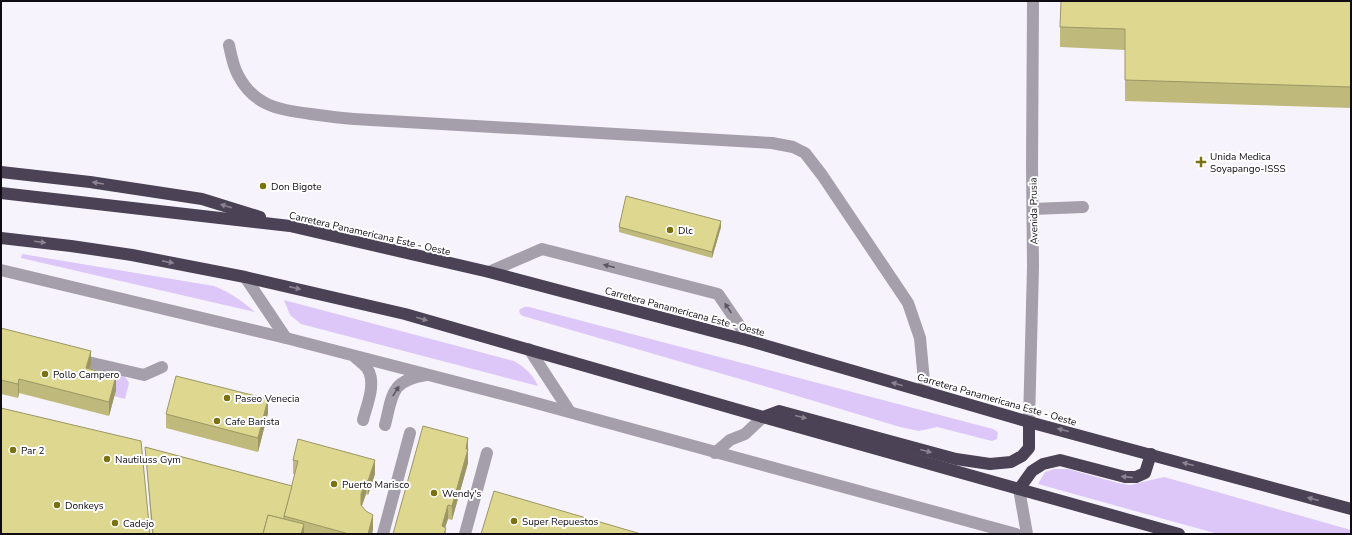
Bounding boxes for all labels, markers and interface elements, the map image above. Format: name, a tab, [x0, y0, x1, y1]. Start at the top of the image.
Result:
place label: Unida Medica Soyapango-ISSS	[1210, 150, 1286, 176]
marker: Unida Medica Soyapango-ISSS	[1195, 156, 1207, 168]
street label: Avenida Prusia	[1026, 177, 1042, 245]
one-way arrow	[92, 180, 104, 186]
place label: Don Bigote	[271, 180, 321, 194]
marker: Don Bigote	[258, 181, 268, 191]
one-way arrow	[220, 203, 232, 209]
street label: Carretera Panamericana Este - Oeste	[288, 209, 452, 259]
place label: Dlc	[678, 224, 693, 238]
marker: Dlc	[665, 225, 675, 235]
one-way arrow	[34, 239, 46, 245]
one-way arrow	[162, 260, 174, 266]
one-way arrow	[603, 263, 615, 269]
street label: Carretera Panamericana Este - Oeste	[603, 284, 766, 340]
one-way arrow	[289, 286, 302, 292]
one-way arrow	[724, 303, 732, 314]
one-way arrow	[416, 316, 428, 322]
place label: Pollo Campero	[53, 368, 120, 382]
marker: Pollo Campero	[40, 369, 50, 379]
street label: Carretera Panamericana Este - Oeste	[915, 370, 1078, 429]
one-way arrow	[891, 381, 903, 387]
one-way arrow	[392, 386, 400, 396]
place label: Paseo Venecia	[235, 392, 300, 406]
marker: Paseo Venecia	[222, 393, 232, 403]
one-way arrow	[794, 414, 807, 420]
place label: Cafe Barista	[225, 415, 279, 429]
marker: Cafe Barista	[212, 416, 222, 426]
one-way arrow	[1056, 427, 1069, 433]
place label: Par 2	[21, 444, 45, 458]
marker: Par 2	[8, 445, 18, 455]
one-way arrow	[920, 448, 932, 454]
place label: Nautiluss Gym	[115, 453, 181, 467]
marker: Nautiluss Gym	[102, 454, 112, 464]
one-way arrow	[1182, 461, 1194, 467]
one-way arrow	[1121, 473, 1133, 480]
place label: Puerto Marisco	[342, 478, 410, 492]
marker: Puerto Marisco	[329, 479, 339, 489]
place label: Wendy's	[442, 487, 482, 501]
marker: Wendy's	[429, 488, 439, 498]
one-way arrow	[1307, 496, 1319, 502]
place label: Donkeys	[65, 499, 104, 513]
marker: Donkeys	[52, 500, 62, 510]
place label: Super Repuestos	[522, 515, 598, 529]
marker: Super Repuestos	[509, 516, 519, 526]
place label: Cadejo	[123, 517, 154, 531]
marker: Cadejo	[110, 518, 120, 528]

